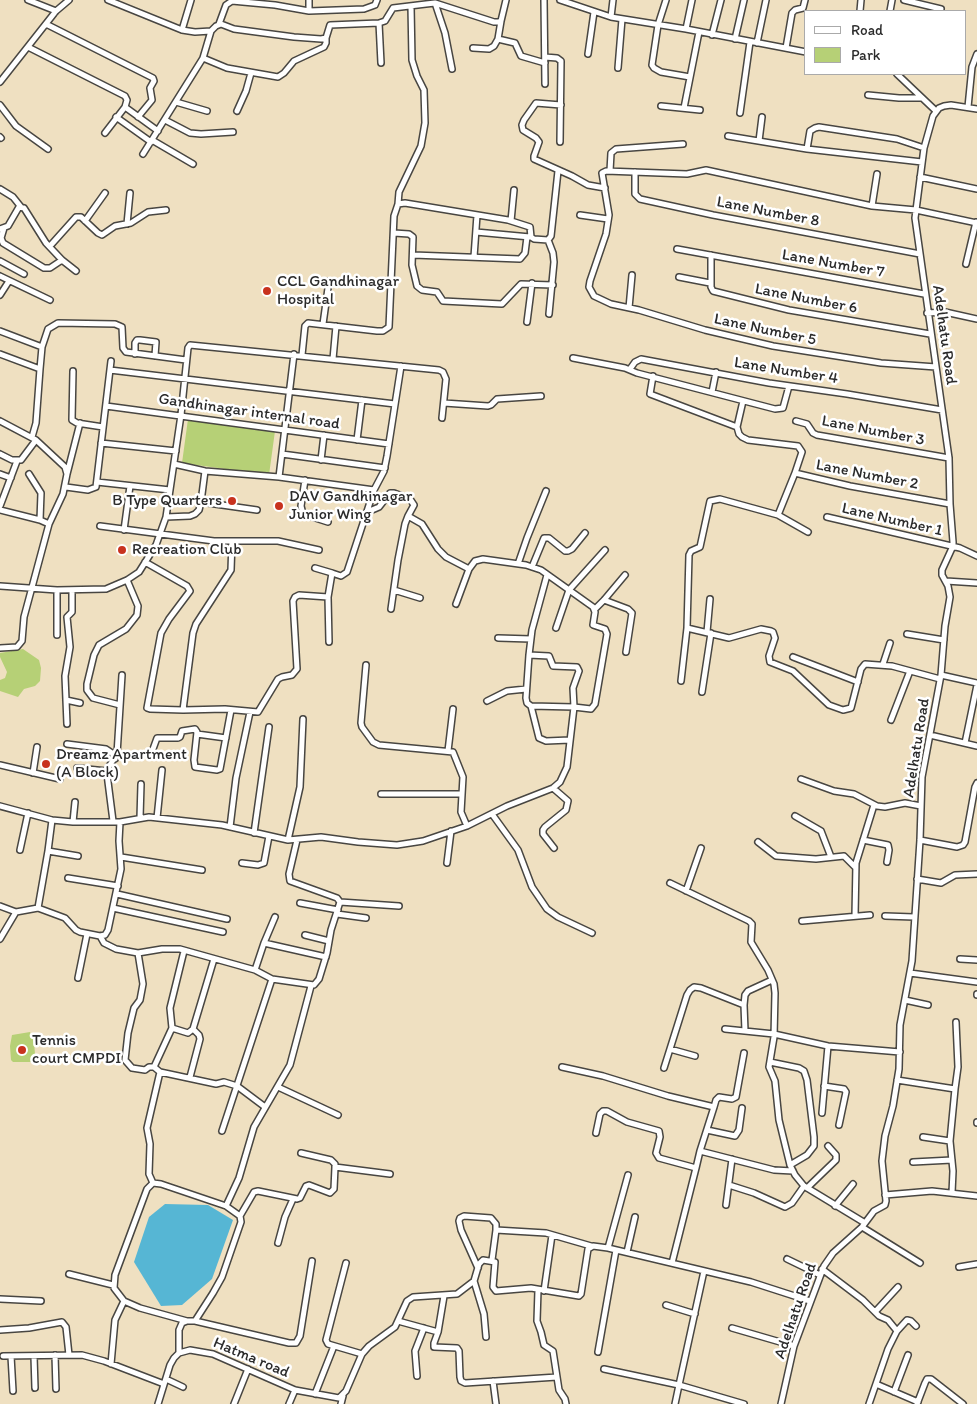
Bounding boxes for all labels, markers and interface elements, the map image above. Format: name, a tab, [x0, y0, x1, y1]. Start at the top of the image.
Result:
legend	[804, 10, 967, 75]
text: Road	[851, 21, 883, 39]
text: Park	[851, 46, 881, 64]
street label: Lane Number 8	[715, 193, 821, 231]
street label: Lane Number 7	[780, 246, 886, 282]
place label: CCL Gandhinagar Hospital	[277, 272, 399, 310]
street label: Lane Number 6	[753, 280, 859, 318]
street label: Adelhatu Road	[927, 284, 961, 386]
marker: CCL Gandhinagar Hospital	[261, 285, 273, 297]
street label: Lane Number 5	[712, 310, 818, 350]
street label: Lane Number 4	[733, 353, 839, 389]
street label: Gandhinagar internal road	[157, 390, 341, 434]
street label: Lane Number 3	[820, 412, 926, 450]
street label: Lane Number 2	[814, 456, 920, 494]
place label: DAV Gandhinagar Junior Wing	[289, 487, 412, 525]
place label: B Type Quarters	[112, 491, 222, 511]
marker: B Type Quarters	[226, 495, 238, 507]
street label: Lane Number 1	[840, 499, 944, 541]
marker: DAV Gandhinagar Junior Wing	[273, 500, 285, 512]
place label: Recreation Club	[132, 540, 242, 560]
marker: Recreation Club	[116, 544, 128, 556]
street label: Adelhatu Road	[900, 697, 934, 799]
place label: Dreamz Apartment (A Block)	[56, 745, 187, 783]
marker: Dreamz Apartment (A Block)	[40, 758, 52, 770]
place label: Tennis court CMPDI	[32, 1031, 121, 1069]
marker: Tennis court CMPDI	[16, 1044, 28, 1056]
street label: Adelhatu Road	[771, 1260, 821, 1362]
street label: Hatma road	[210, 1333, 292, 1383]

